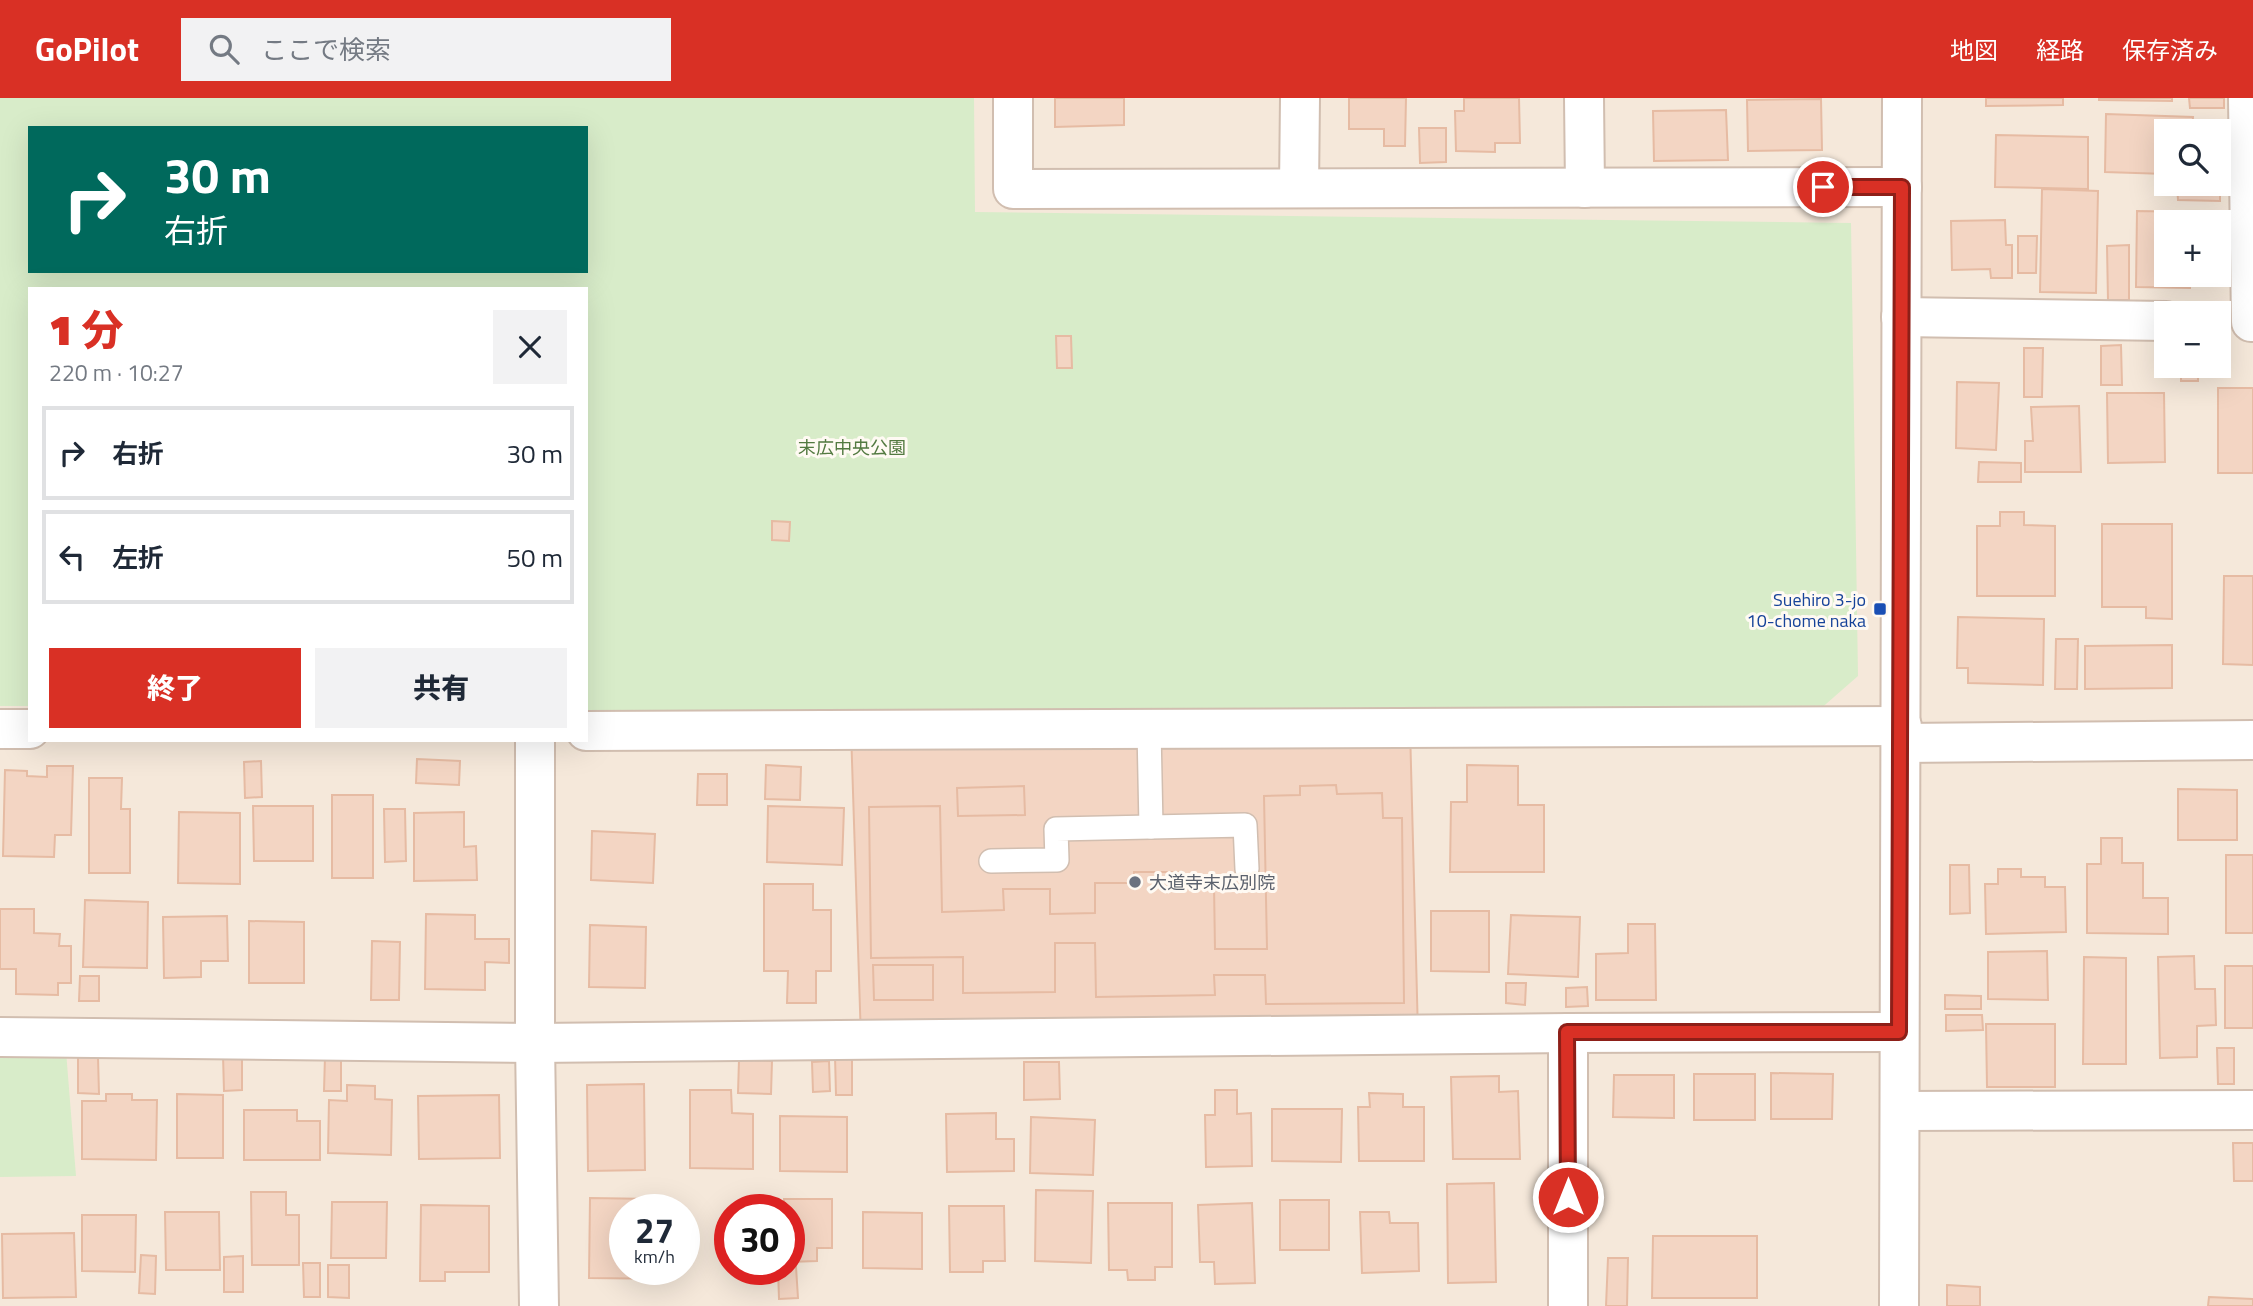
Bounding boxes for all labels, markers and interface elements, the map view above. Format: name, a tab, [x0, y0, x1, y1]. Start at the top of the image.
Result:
search box	[181, 18, 671, 81]
text: GoPilot	[35, 24, 139, 74]
icon: search	[205, 30, 243, 68]
text: ここで検索	[261, 30, 391, 69]
text: 地図	[1950, 32, 1998, 68]
text: 経路	[2036, 32, 2084, 68]
text: 保存済み	[2122, 32, 2218, 68]
map controls	[2154, 119, 2231, 378]
button: search	[2154, 119, 2231, 196]
text: 30 m	[164, 137, 271, 212]
icon: right	[49, 154, 140, 245]
pin	[1793, 157, 1853, 217]
icon: arrive	[1804, 168, 1842, 206]
text: 右折	[164, 206, 228, 254]
button: +	[2154, 210, 2231, 287]
text: 1 分	[49, 297, 123, 361]
button: −	[2154, 301, 2231, 378]
button: close	[493, 310, 567, 384]
text: 220 m · 10:27	[49, 355, 184, 390]
icon: right	[53, 434, 91, 472]
text: 右折	[112, 434, 164, 473]
text: 30 m	[506, 434, 563, 473]
park label: 末広中央公園	[798, 434, 906, 461]
icon: left	[53, 538, 91, 576]
text: 左折	[112, 538, 164, 577]
text: 50 m	[506, 538, 563, 577]
place label: Suehiro 3-jo 10-chome naka	[1747, 586, 1866, 634]
marker: Suehiro 3-jo 10-chome naka	[1872, 601, 1888, 617]
button: 終了	[49, 648, 301, 728]
button: 共有	[315, 648, 567, 728]
place label: 大道寺末広別院	[1149, 869, 1275, 896]
marker: 大道寺末広別院	[1127, 874, 1143, 890]
position arrow	[1531, 1160, 1605, 1234]
speed limit sign: 30	[714, 1194, 805, 1285]
text: 27	[635, 1203, 674, 1257]
text: km/h	[634, 1243, 675, 1270]

